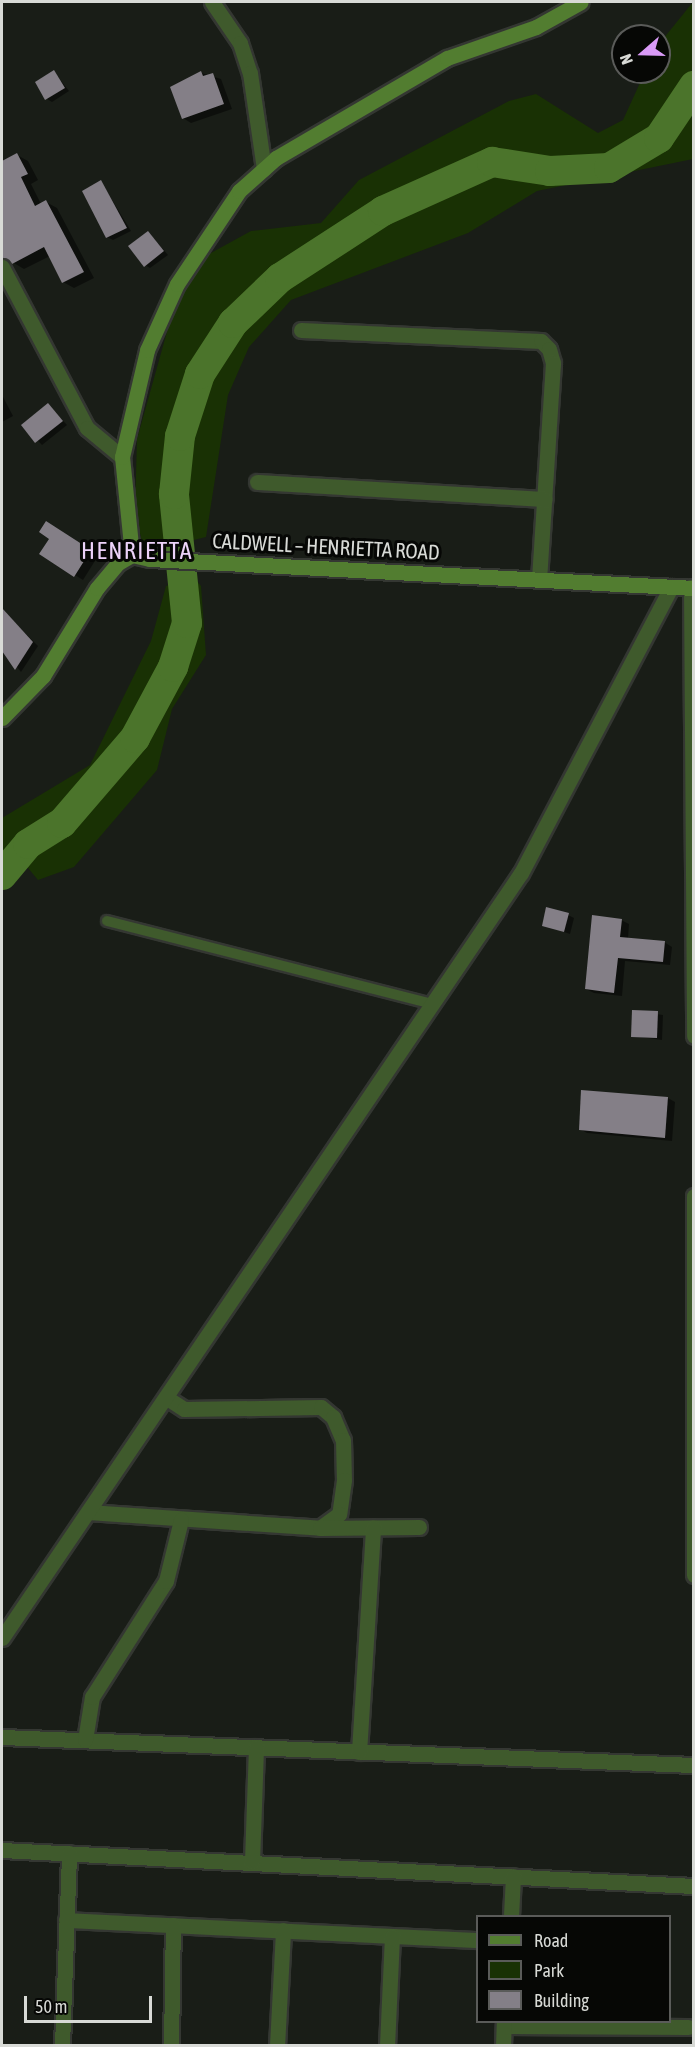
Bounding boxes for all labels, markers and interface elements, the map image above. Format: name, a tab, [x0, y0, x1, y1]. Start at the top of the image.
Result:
north arrow	[611, 24, 671, 84]
text: N	[616, 52, 636, 67]
street label: CALDWELL – HENRIETTA ROAD	[212, 527, 440, 565]
district label: HENRIETTA	[81, 537, 193, 565]
legend	[476, 1915, 671, 2023]
text: Road	[534, 1930, 568, 1951]
text: Park	[534, 1960, 564, 1981]
scale bar	[27, 1984, 154, 2022]
text: Building	[534, 1990, 589, 2011]
text: 50 m	[35, 1996, 67, 2017]

